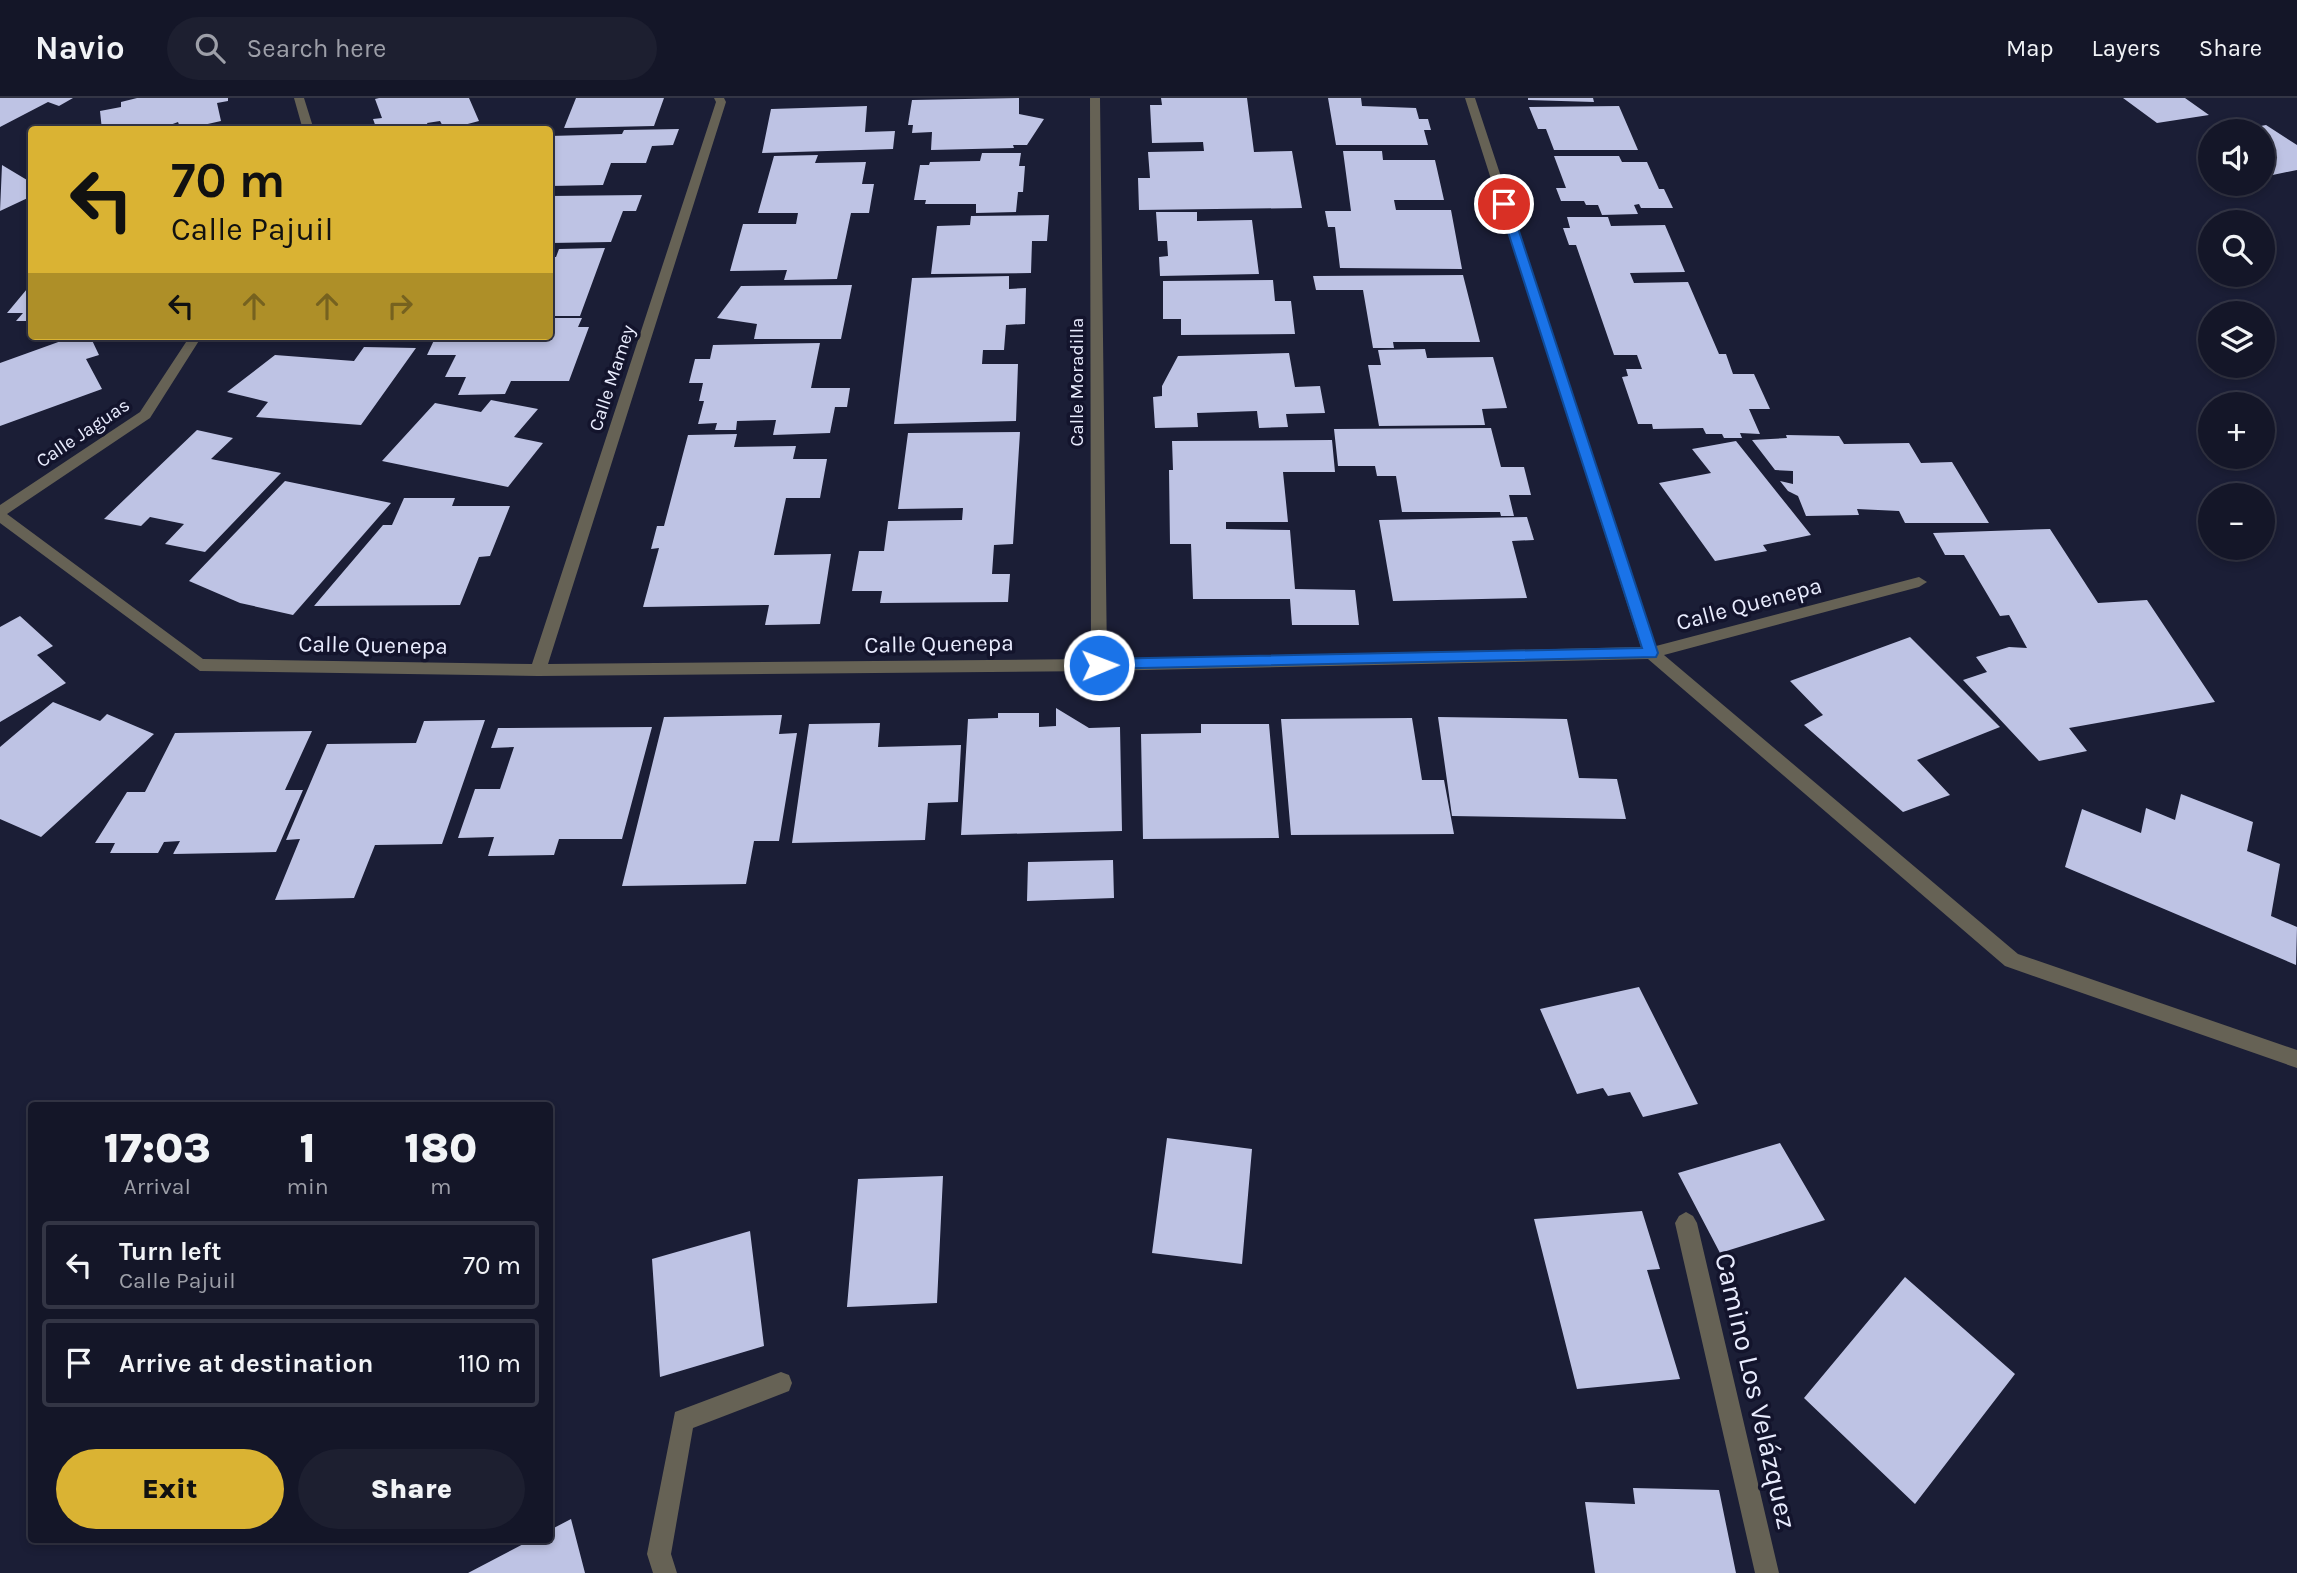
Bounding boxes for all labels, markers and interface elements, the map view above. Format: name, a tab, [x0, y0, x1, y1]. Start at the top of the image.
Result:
search box	[167, 17, 657, 80]
text: Navio	[35, 29, 125, 67]
icon: search	[191, 29, 229, 67]
text: Search here	[247, 33, 386, 64]
text: Map	[2006, 34, 2054, 62]
text: Layers	[2092, 34, 2161, 62]
text: Share	[2199, 34, 2262, 62]
map controls	[2198, 119, 2275, 560]
button: sound	[2198, 119, 2275, 196]
text: 70 m	[171, 152, 285, 209]
icon: left	[56, 154, 147, 245]
pin	[1474, 174, 1534, 234]
icon: arrive	[1485, 185, 1523, 223]
button: search	[2198, 210, 2275, 287]
text: Calle Pajuil	[171, 211, 333, 248]
icon: left	[162, 287, 200, 325]
icon: ahead	[235, 287, 273, 325]
icon: ahead	[308, 287, 346, 325]
icon: right	[381, 287, 419, 325]
button: layers	[2198, 301, 2275, 378]
street label: Calle Moradilla	[1066, 318, 1088, 446]
street label: Calle Mamey	[585, 322, 639, 434]
button: +	[2198, 392, 2275, 469]
street label: Calle Jaguas	[32, 394, 134, 472]
button: −	[2198, 483, 2275, 560]
street label: Calle Quenepa	[1673, 572, 1825, 636]
position arrow	[1062, 628, 1136, 702]
street label: Calle Quenepa	[864, 629, 1014, 659]
street label: Calle Quenepa	[298, 630, 448, 660]
text: 17:03	[104, 1123, 211, 1173]
text: 1	[299, 1123, 316, 1173]
text: 180	[404, 1123, 477, 1173]
text: Arrival	[124, 1173, 191, 1200]
text: min	[286, 1173, 329, 1200]
text: m	[430, 1173, 452, 1200]
text: Turn left	[119, 1236, 221, 1267]
icon: left	[60, 1246, 98, 1284]
text: 70 m	[463, 1250, 521, 1281]
street label: Camino Los Velázquez	[1708, 1250, 1804, 1532]
text: Calle Pajuil	[119, 1267, 236, 1294]
icon: arrive	[60, 1344, 98, 1382]
text: Arrive at destination	[119, 1348, 373, 1379]
text: 110 m	[458, 1348, 521, 1379]
button: Exit	[56, 1449, 284, 1529]
button: Share	[298, 1449, 525, 1529]

